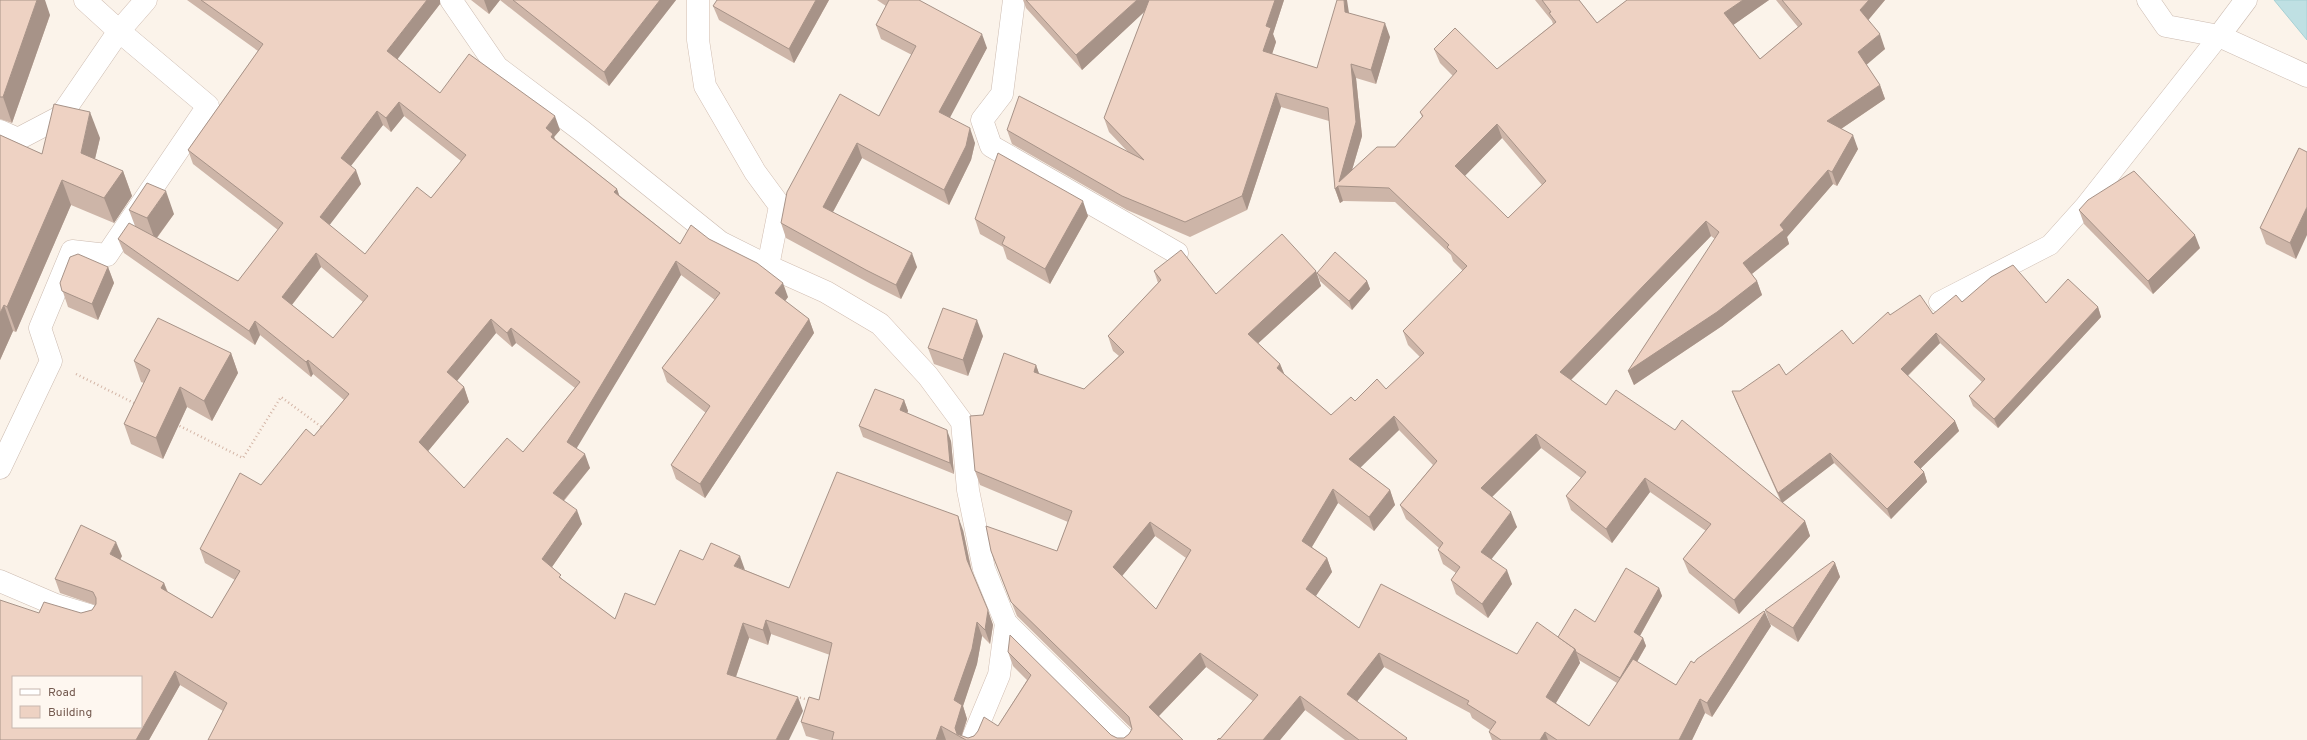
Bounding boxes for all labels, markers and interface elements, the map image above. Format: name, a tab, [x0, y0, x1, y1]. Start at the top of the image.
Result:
legend	[12, 676, 142, 728]
text: Road	[48, 685, 76, 701]
text: Building	[48, 705, 92, 721]

